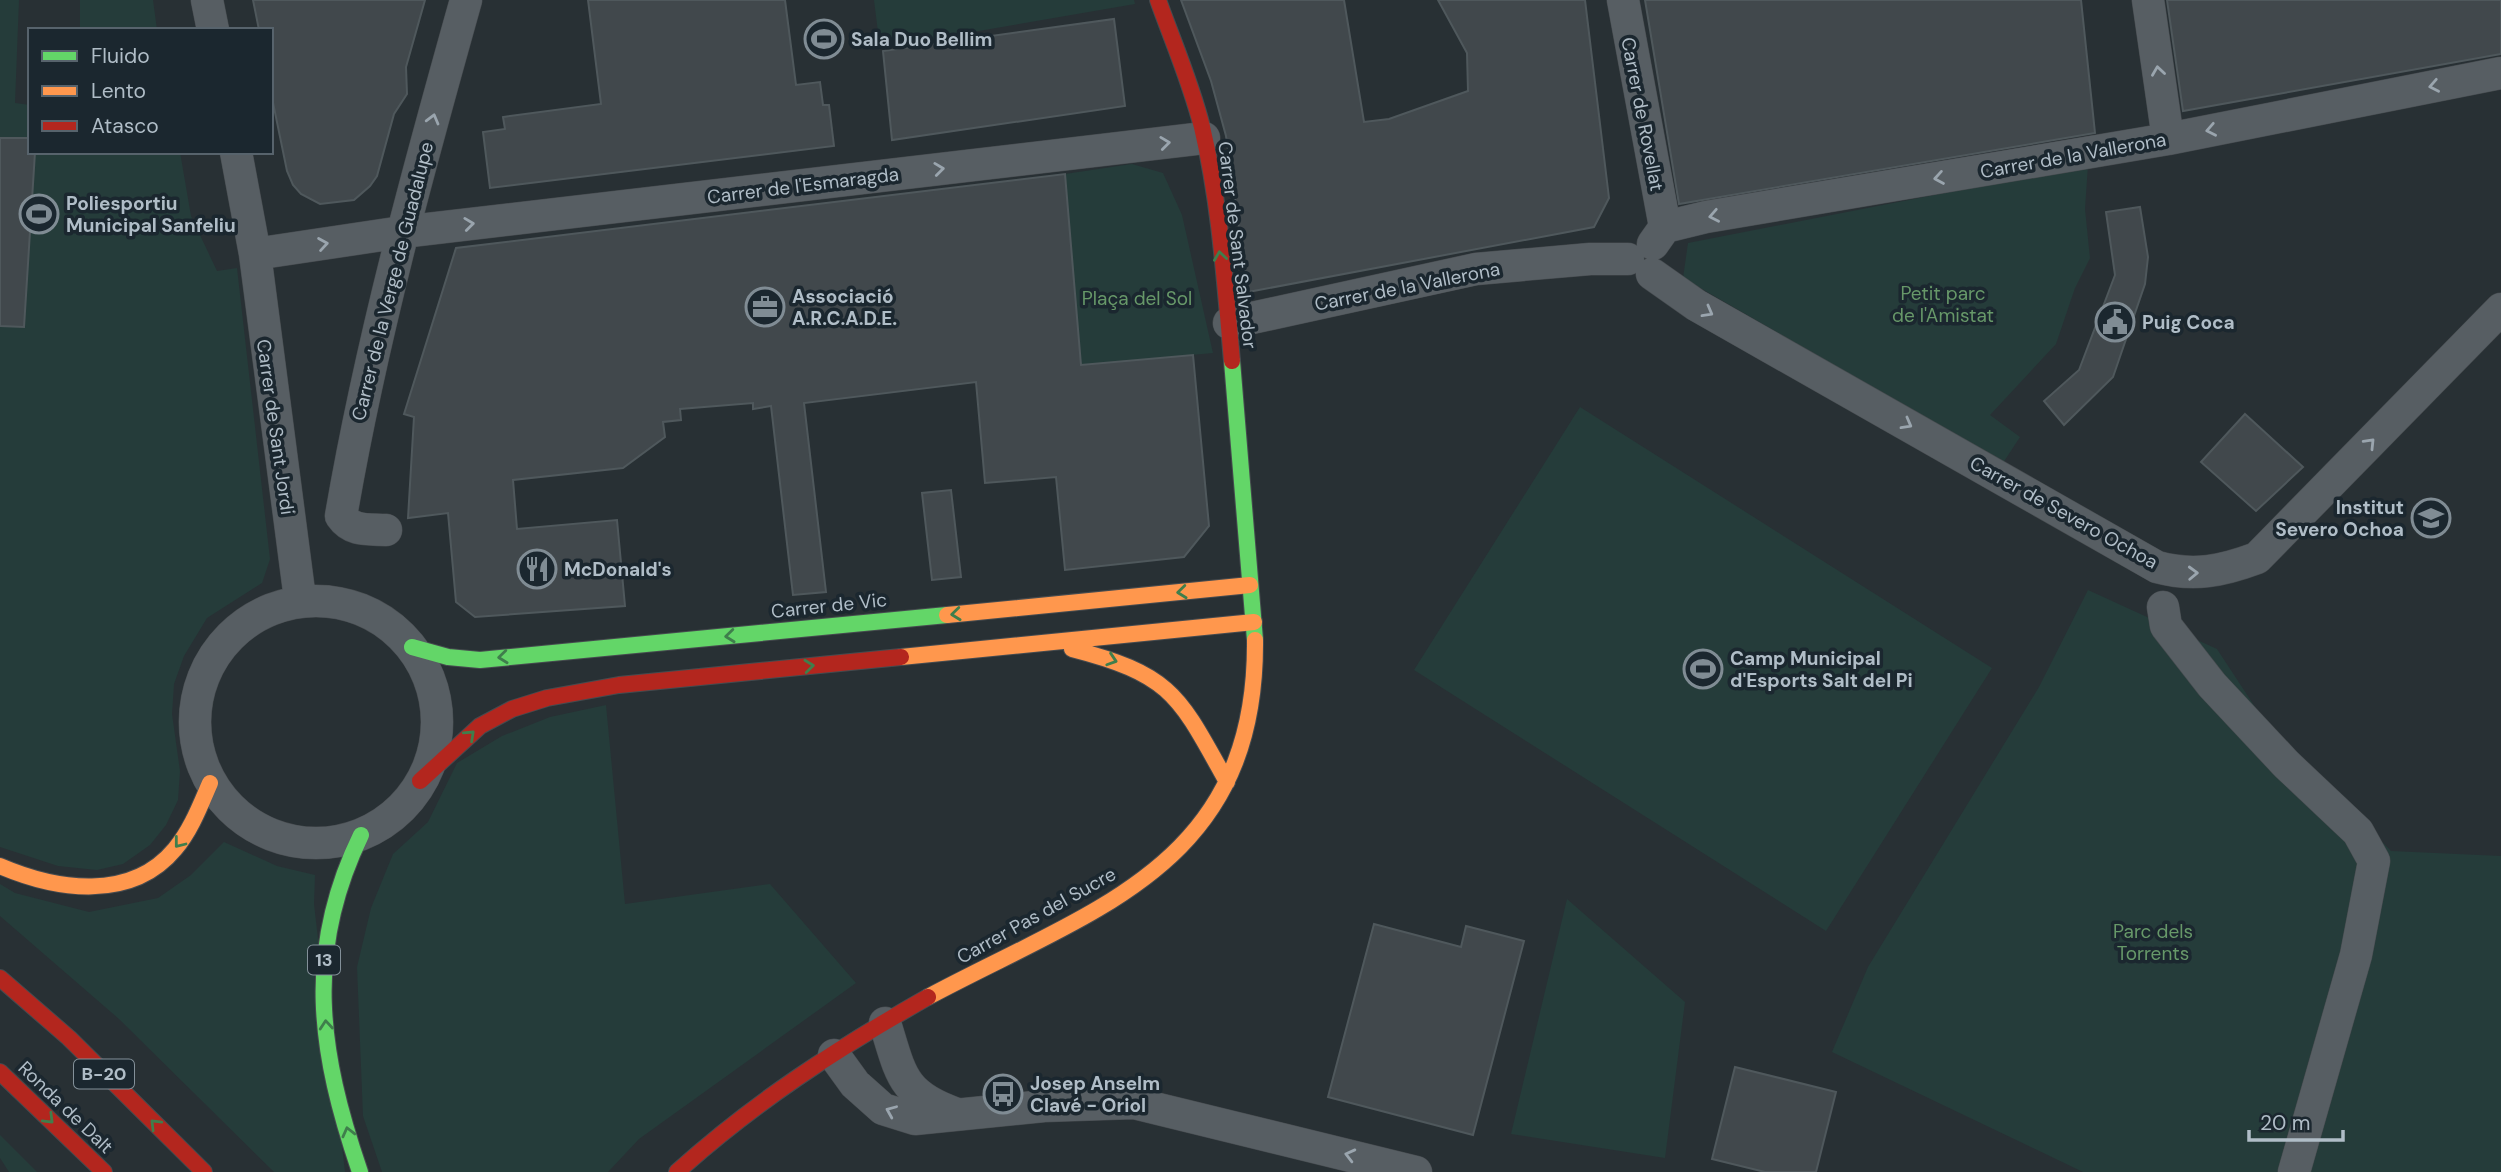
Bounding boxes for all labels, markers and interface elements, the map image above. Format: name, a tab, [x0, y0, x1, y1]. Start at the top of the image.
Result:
sports icon: Sala Duo Bellim	[803, 18, 845, 60]
place label: Sala Duo Bellim	[851, 27, 992, 52]
legend	[28, 28, 273, 154]
street label: Carrer de Rovellat	[1615, 35, 1670, 193]
text: Fluido	[91, 42, 150, 70]
one-way arrow	[2151, 66, 2166, 77]
text: Lento	[91, 77, 146, 105]
one-way arrow	[2428, 78, 2440, 93]
text: Atasco	[91, 112, 159, 140]
one-way arrow	[424, 114, 439, 126]
one-way arrow	[2205, 122, 2217, 137]
street label: Carrer de la Vallerona	[1978, 127, 2168, 184]
one-way arrow	[1159, 135, 1170, 150]
street label: Carrer de la Verge de Guadalupe	[346, 139, 439, 423]
street label: Carrer de Sant Salvador	[1212, 140, 1263, 350]
street label: Carrer de l'Esmaragda	[706, 161, 900, 210]
one-way arrow	[933, 162, 944, 177]
one-way arrow	[1933, 170, 1944, 185]
place label: Poliesportiu Municipal Sanfeliu	[66, 191, 236, 238]
sports icon: Poliesportiu Municipal Sanfeliu	[18, 193, 60, 235]
one-way arrow	[1708, 208, 1720, 223]
one-way arrow	[463, 217, 475, 232]
one-way arrow	[317, 237, 329, 252]
one-way arrow	[1213, 250, 1228, 262]
street label: Carrer de la Vallerona	[1312, 256, 1502, 317]
park label: Petit parc de l'Amistat	[1892, 281, 1994, 328]
place label: Associació A.R.C.A.D.E.	[792, 284, 897, 331]
office icon: Associació A.R.C.A.D.E.	[744, 286, 786, 328]
park label: Plaça del Sol	[1082, 286, 1192, 311]
public building icon: Puig Coca	[2094, 301, 2136, 343]
one-way arrow	[1701, 304, 1714, 317]
place label: Puig Coca	[2142, 310, 2235, 335]
street label: Carrer de Sant Jordi	[251, 338, 300, 516]
one-way arrow	[1899, 416, 1912, 429]
one-way arrow	[2361, 438, 2374, 451]
street label: Carrer de Severo Ochoa	[1965, 450, 2162, 575]
place label: Institut Severo Ochoa	[2275, 495, 2404, 542]
school or university icon: Institut Severo Ochoa	[2410, 497, 2452, 539]
restaurant icon: McDonald's	[516, 548, 558, 590]
place label: McDonald's	[564, 557, 672, 582]
one-way arrow	[2188, 566, 2199, 581]
one-way arrow	[1177, 584, 1188, 599]
street label: Carrer de Vic	[770, 587, 888, 624]
one-way arrow	[950, 606, 962, 621]
one-way arrow	[724, 628, 735, 643]
place label: Camp Municipal d'Esports Salt del Pi	[1730, 646, 1913, 693]
sports icon: Camp Municipal d'Esports Salt del Pi	[1682, 648, 1724, 690]
one-way arrow	[497, 650, 509, 665]
one-way arrow	[1105, 651, 1117, 666]
one-way arrow	[804, 659, 815, 674]
one-way arrow	[462, 731, 475, 743]
one-way arrow	[174, 836, 187, 848]
street label: Carrer Pas del Sucre	[952, 861, 1120, 970]
park label: Parc dels Torrents	[2113, 919, 2193, 966]
road number: 13	[308, 945, 340, 974]
one-way arrow	[319, 1019, 334, 1030]
street label: Ronda de Dalt	[13, 1056, 119, 1159]
road number: B-20	[74, 1059, 134, 1088]
place label: Josep Anselm Clavé - Oriol	[1030, 1071, 1160, 1118]
bus stop icon: Josep Anselm Clavé - Oriol	[982, 1073, 1024, 1115]
scale bar	[2249, 1098, 2344, 1142]
one-way arrow	[886, 1106, 898, 1120]
text: 20 m	[2260, 1109, 2311, 1137]
one-way arrow	[41, 1110, 54, 1123]
one-way arrow	[151, 1119, 164, 1132]
one-way arrow	[342, 1126, 356, 1138]
one-way arrow	[1344, 1149, 1356, 1163]

